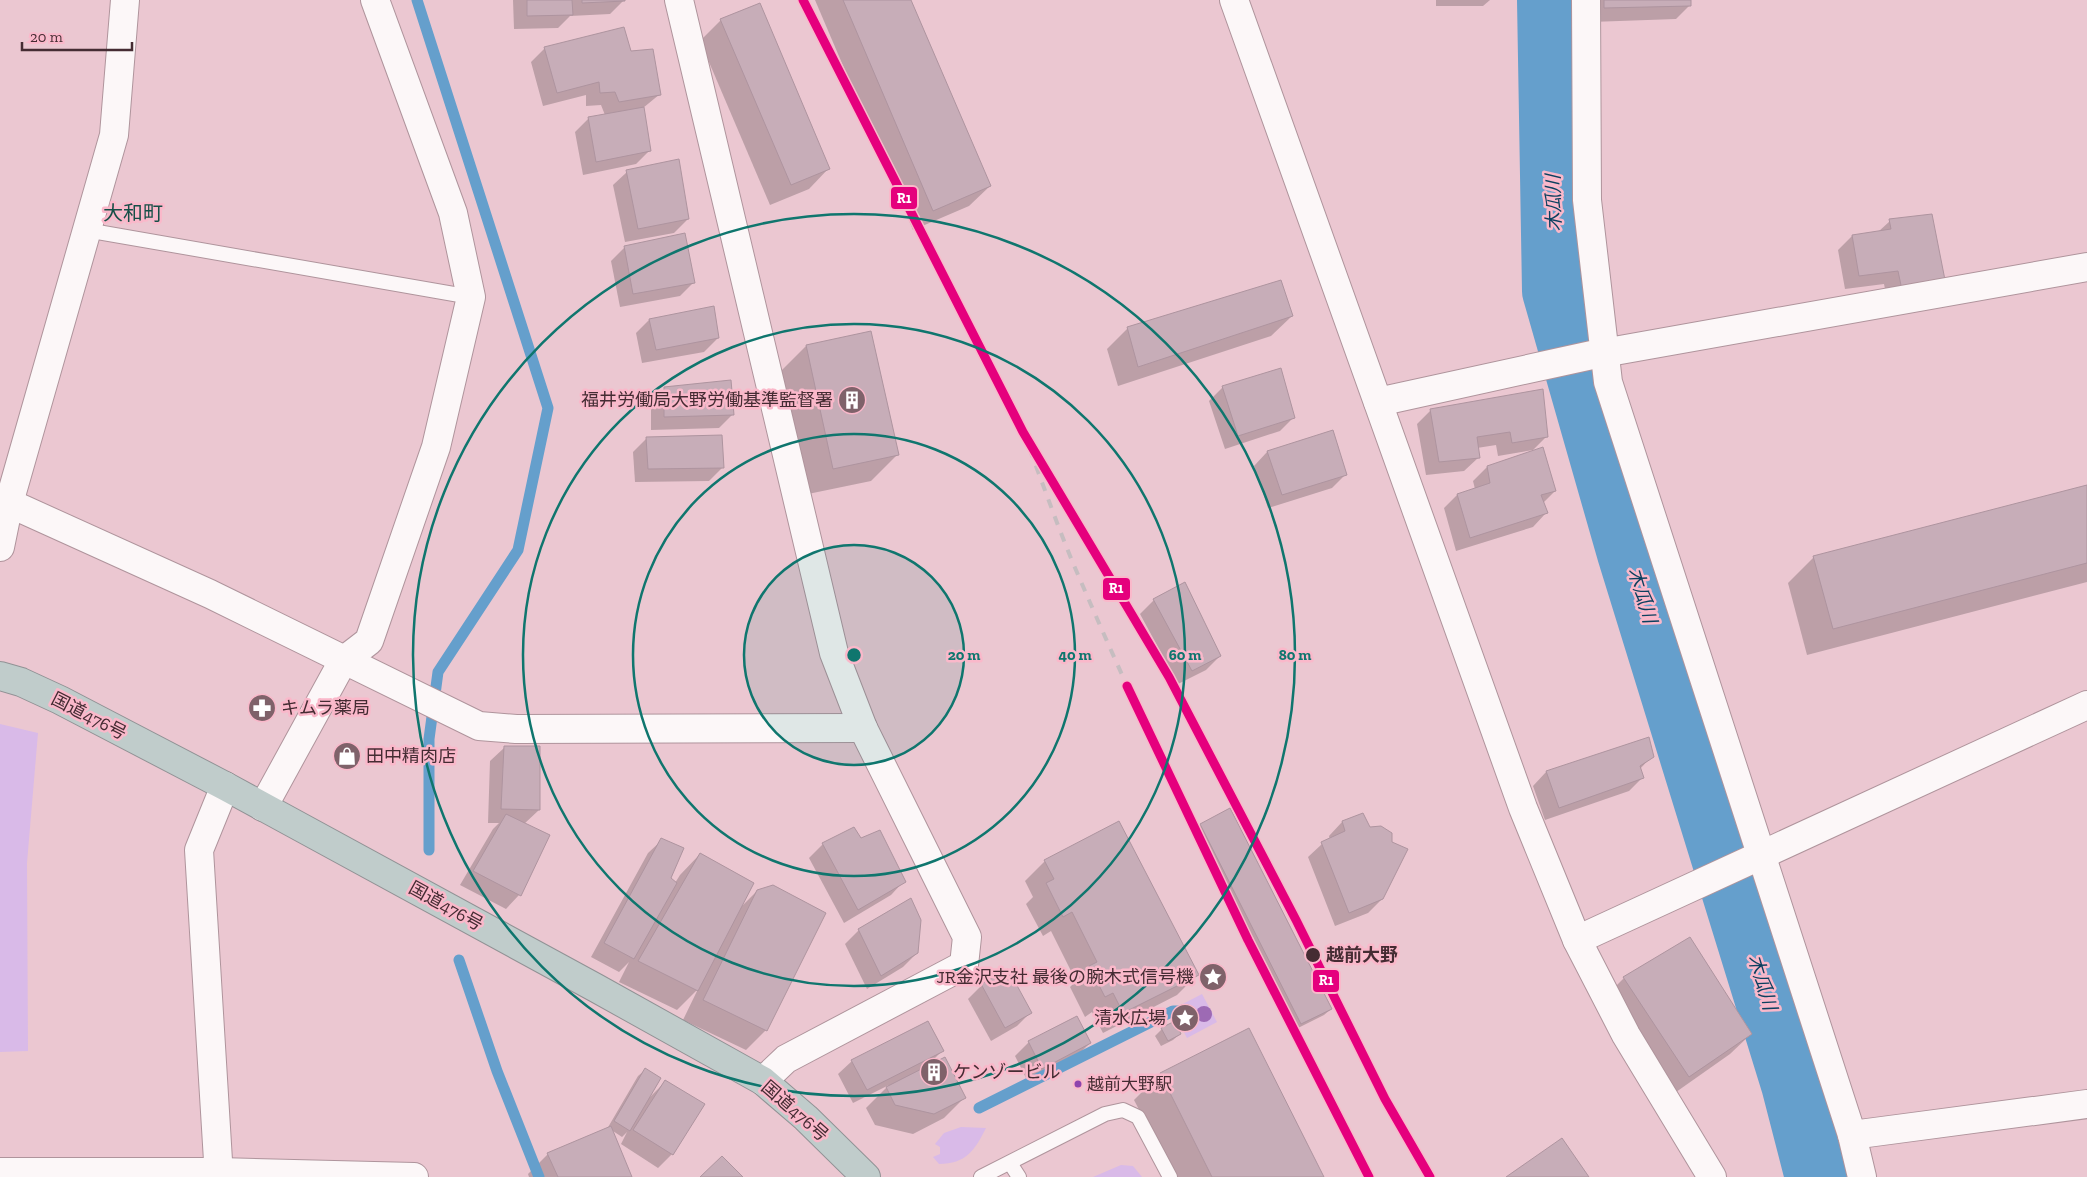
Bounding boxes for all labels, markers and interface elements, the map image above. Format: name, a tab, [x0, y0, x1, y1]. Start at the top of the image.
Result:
scale bar	[22, 20, 132, 52]
text: 20 m	[30, 28, 63, 46]
water label: 木瓜川	[1541, 172, 1565, 232]
line badge: R1	[890, 186, 918, 210]
text: R1	[897, 190, 912, 207]
district label: 大和町	[103, 201, 163, 225]
building icon: 福井労働局大野労働基準監督署	[837, 385, 867, 415]
place label: 福井労働局大野労働基準監督署	[581, 389, 833, 411]
water label: 木瓜川	[1623, 565, 1662, 628]
line badge: R1	[1102, 577, 1131, 601]
text: R1	[1109, 580, 1124, 597]
centre of rings	[845, 646, 863, 664]
text: 20 m	[948, 646, 980, 664]
text: 40 m	[1058, 646, 1092, 664]
text: 60 m	[1169, 646, 1201, 664]
text: 80 m	[1279, 646, 1311, 664]
street label: 国道476号	[48, 688, 130, 744]
pharmacy icon: キムラ薬局	[247, 693, 277, 723]
place label: キムラ薬局	[281, 697, 370, 719]
shop icon: 田中精肉店	[332, 741, 362, 771]
place label: 田中精肉店	[366, 745, 456, 767]
street label: 国道476号	[405, 877, 487, 935]
place label: 越前大野	[1326, 944, 1398, 966]
marker: 越前大野	[1304, 946, 1322, 964]
water label: 木瓜川	[1743, 952, 1782, 1015]
place icon: JR金沢支社 最後の腕木式信号機	[1198, 962, 1228, 992]
place label: JR金沢支社 最後の腕木式信号機	[937, 966, 1194, 988]
line badge: R1	[1312, 969, 1340, 993]
text: R1	[1319, 972, 1334, 989]
place icon: 清水広場	[1170, 1003, 1200, 1033]
place label: 清水広場	[1094, 1007, 1166, 1029]
building icon: ケンゾービル	[919, 1057, 949, 1087]
place label: ケンゾービル	[953, 1061, 1060, 1083]
place label: 越前大野駅	[1087, 1074, 1172, 1094]
street label: 国道476号	[757, 1076, 833, 1146]
marker: 越前大野駅	[1073, 1079, 1083, 1089]

